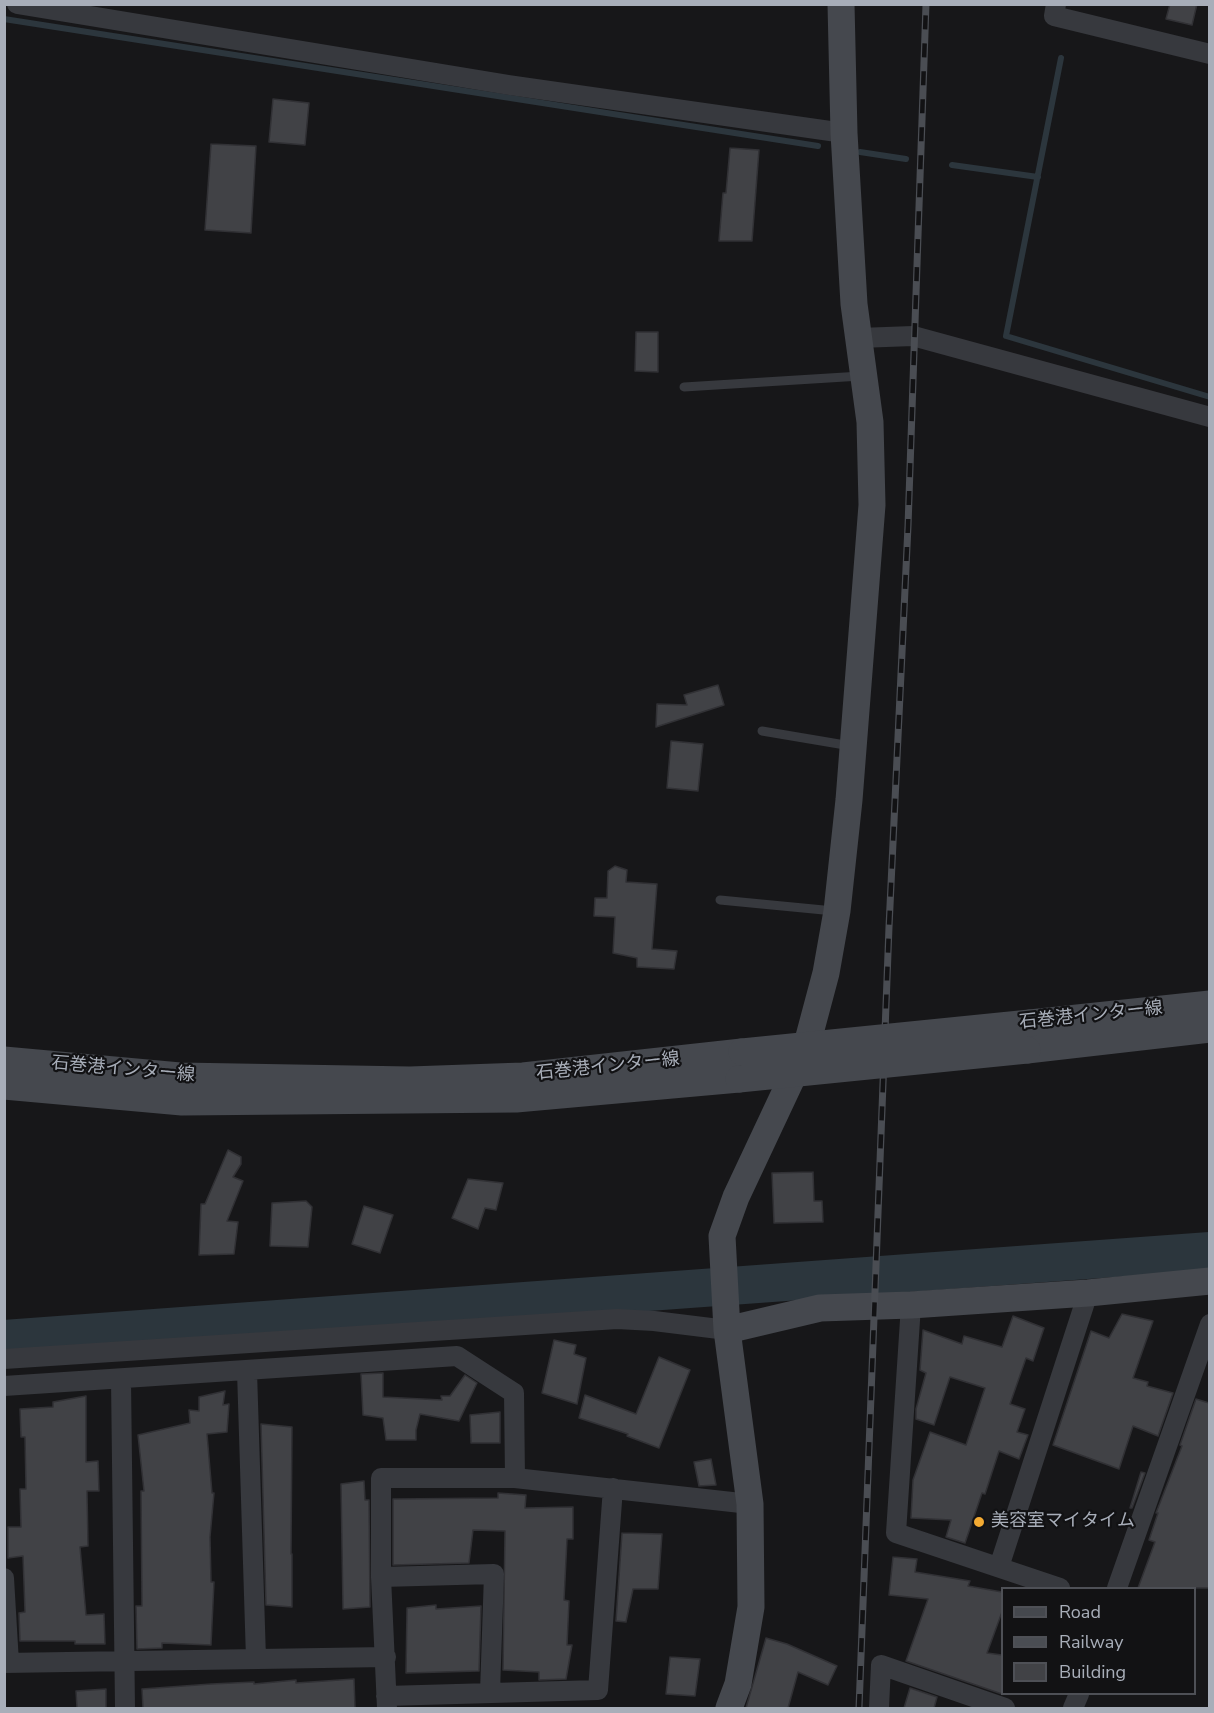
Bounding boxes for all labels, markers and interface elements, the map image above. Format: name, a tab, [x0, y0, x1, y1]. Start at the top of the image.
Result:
street label: 石巻港インター線	[1018, 998, 1164, 1034]
street label: 石巻港インター線	[535, 1049, 681, 1085]
street label: 石巻港インター線	[50, 1053, 196, 1087]
place label: 美容室マイタイム	[991, 1511, 1135, 1533]
marker: 美容室マイタイム	[972, 1515, 986, 1529]
legend	[1001, 1587, 1196, 1695]
text: Road	[1059, 1600, 1101, 1624]
text: Railway	[1059, 1630, 1124, 1654]
text: Building	[1059, 1660, 1126, 1684]

